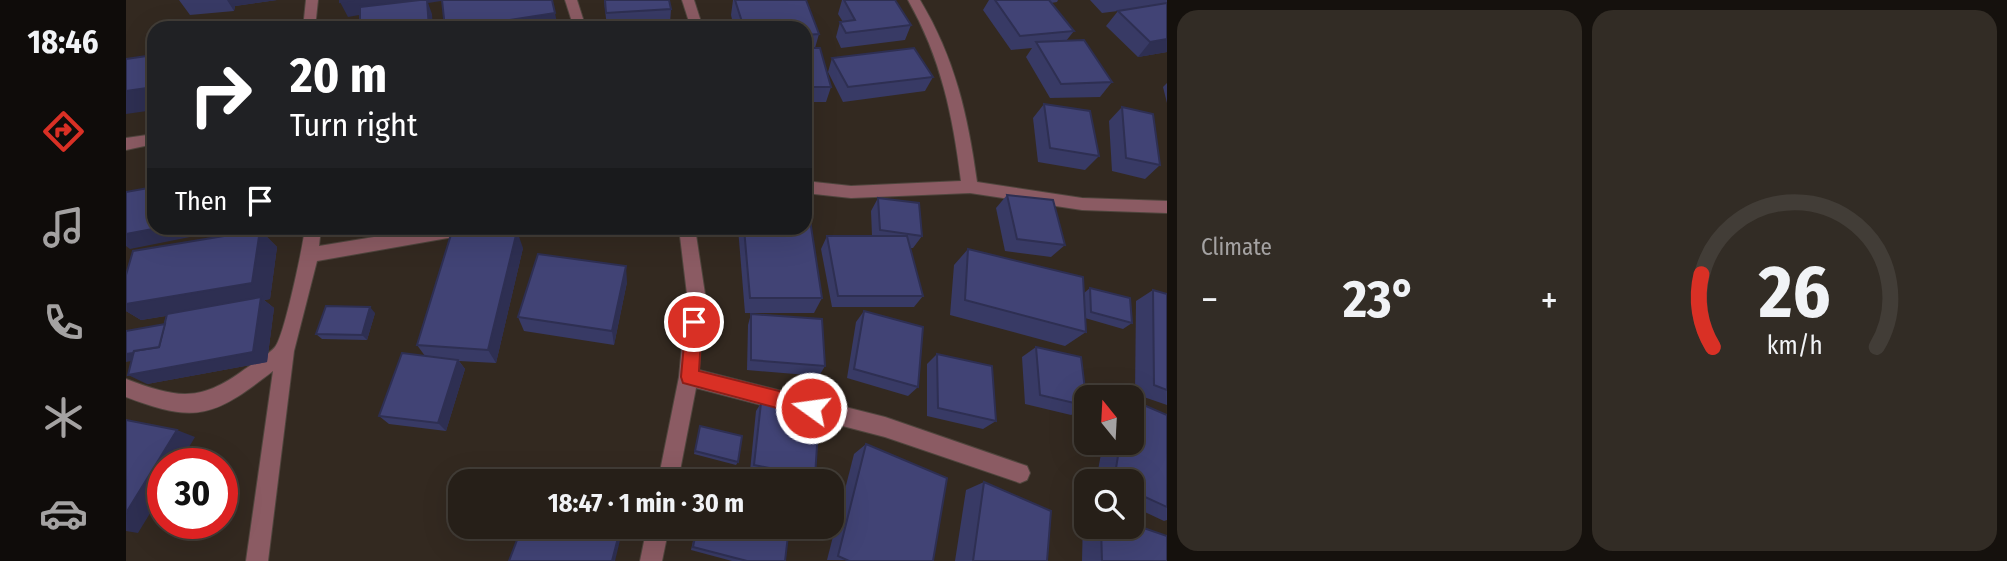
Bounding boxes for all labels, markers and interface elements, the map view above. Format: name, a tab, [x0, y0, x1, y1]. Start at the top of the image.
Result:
text: 18:46	[28, 23, 98, 61]
text: 20 m	[290, 46, 387, 105]
icon: right	[175, 49, 266, 140]
text: Turn right	[290, 106, 417, 144]
icon: directions	[39, 107, 88, 156]
icon: arrive	[241, 182, 279, 220]
text: Then	[175, 186, 227, 217]
icon: music	[39, 203, 88, 252]
text: Climate	[1201, 233, 1272, 261]
text: 26	[1758, 249, 1830, 336]
text: 23°	[1343, 268, 1416, 331]
text: −	[1201, 277, 1218, 323]
text: +	[1541, 277, 1558, 323]
pin	[664, 292, 724, 352]
icon: phone	[39, 298, 88, 347]
icon: arrive	[675, 303, 713, 341]
text: km/h	[1767, 330, 1822, 360]
position arrow	[774, 371, 848, 445]
north arrow	[1074, 385, 1144, 455]
map controls	[1074, 385, 1144, 539]
icon: climate	[39, 393, 88, 442]
speed limit sign: 30	[147, 448, 238, 539]
button: search	[1074, 469, 1144, 539]
text: 18:47 · 1 min · 30 m	[548, 488, 744, 519]
icon: car	[39, 489, 88, 538]

